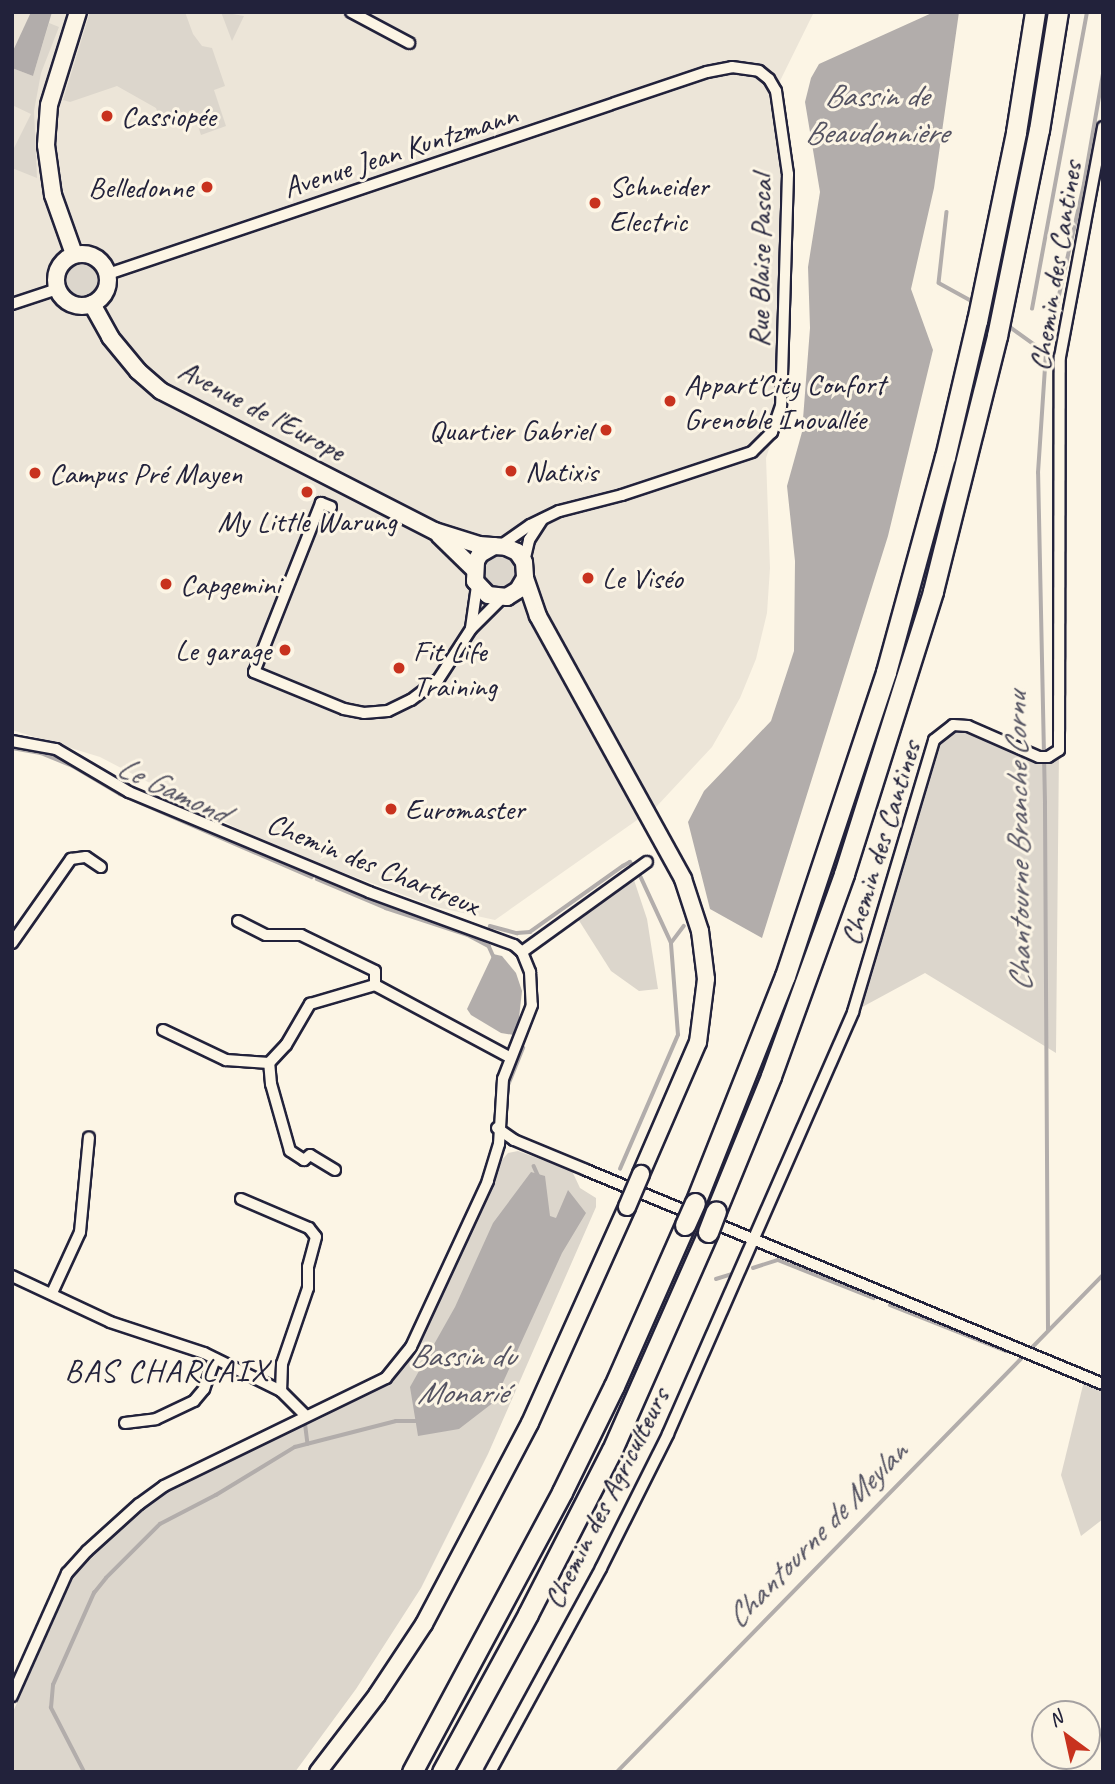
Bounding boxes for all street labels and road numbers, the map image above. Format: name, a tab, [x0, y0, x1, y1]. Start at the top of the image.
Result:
street label: Avenue Jean Kuntzmann	[280, 97, 520, 205]
street label: Chemin des Cantines	[1021, 159, 1089, 373]
street label: Rue Blaise Pascal	[740, 174, 780, 348]
street label: Avenue de l'Europe	[173, 351, 351, 469]
street label: Chemin des Cantines	[832, 737, 928, 949]
street label: Chemin des Chartreux	[262, 805, 484, 923]
street label: Chemin des Agriculteurs	[535, 1382, 677, 1614]

